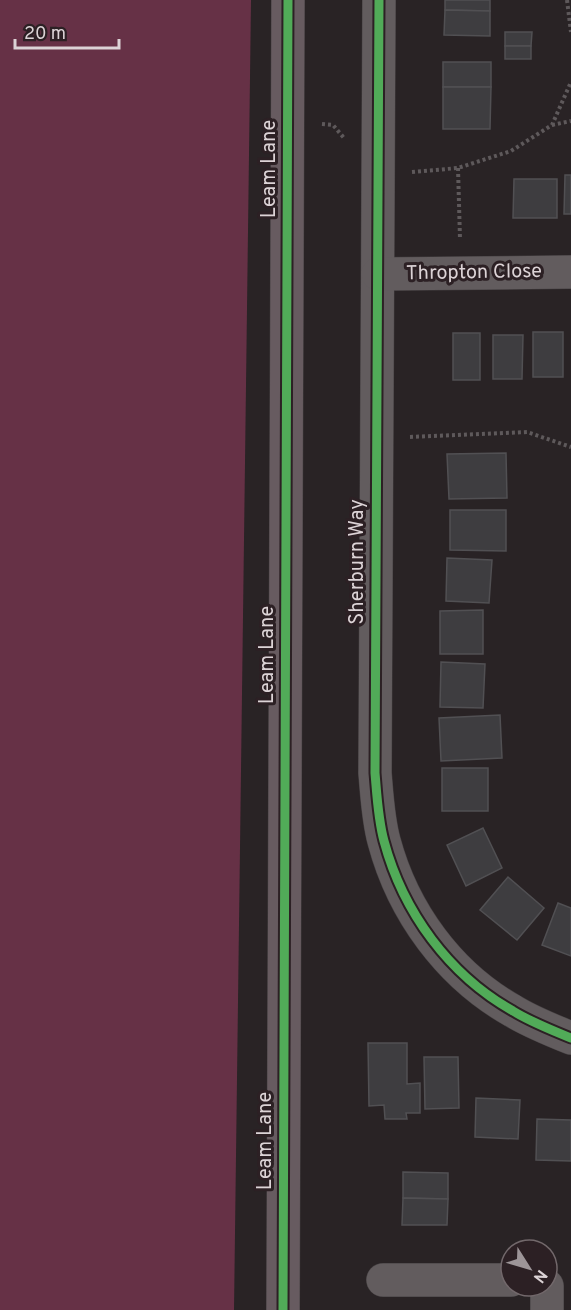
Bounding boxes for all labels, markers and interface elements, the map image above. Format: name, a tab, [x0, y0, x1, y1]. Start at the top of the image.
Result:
scale bar	[15, 12, 118, 50]
text: 20 m	[24, 23, 66, 46]
street label: Leam Lane	[257, 120, 283, 218]
street label: Thropton Close	[406, 259, 542, 287]
street label: Sherburn Way	[345, 499, 371, 625]
street label: Leam Lane	[255, 606, 281, 704]
street label: Leam Lane	[253, 1092, 279, 1190]
north arrow	[499, 1238, 559, 1298]
text: N	[528, 1265, 551, 1286]

